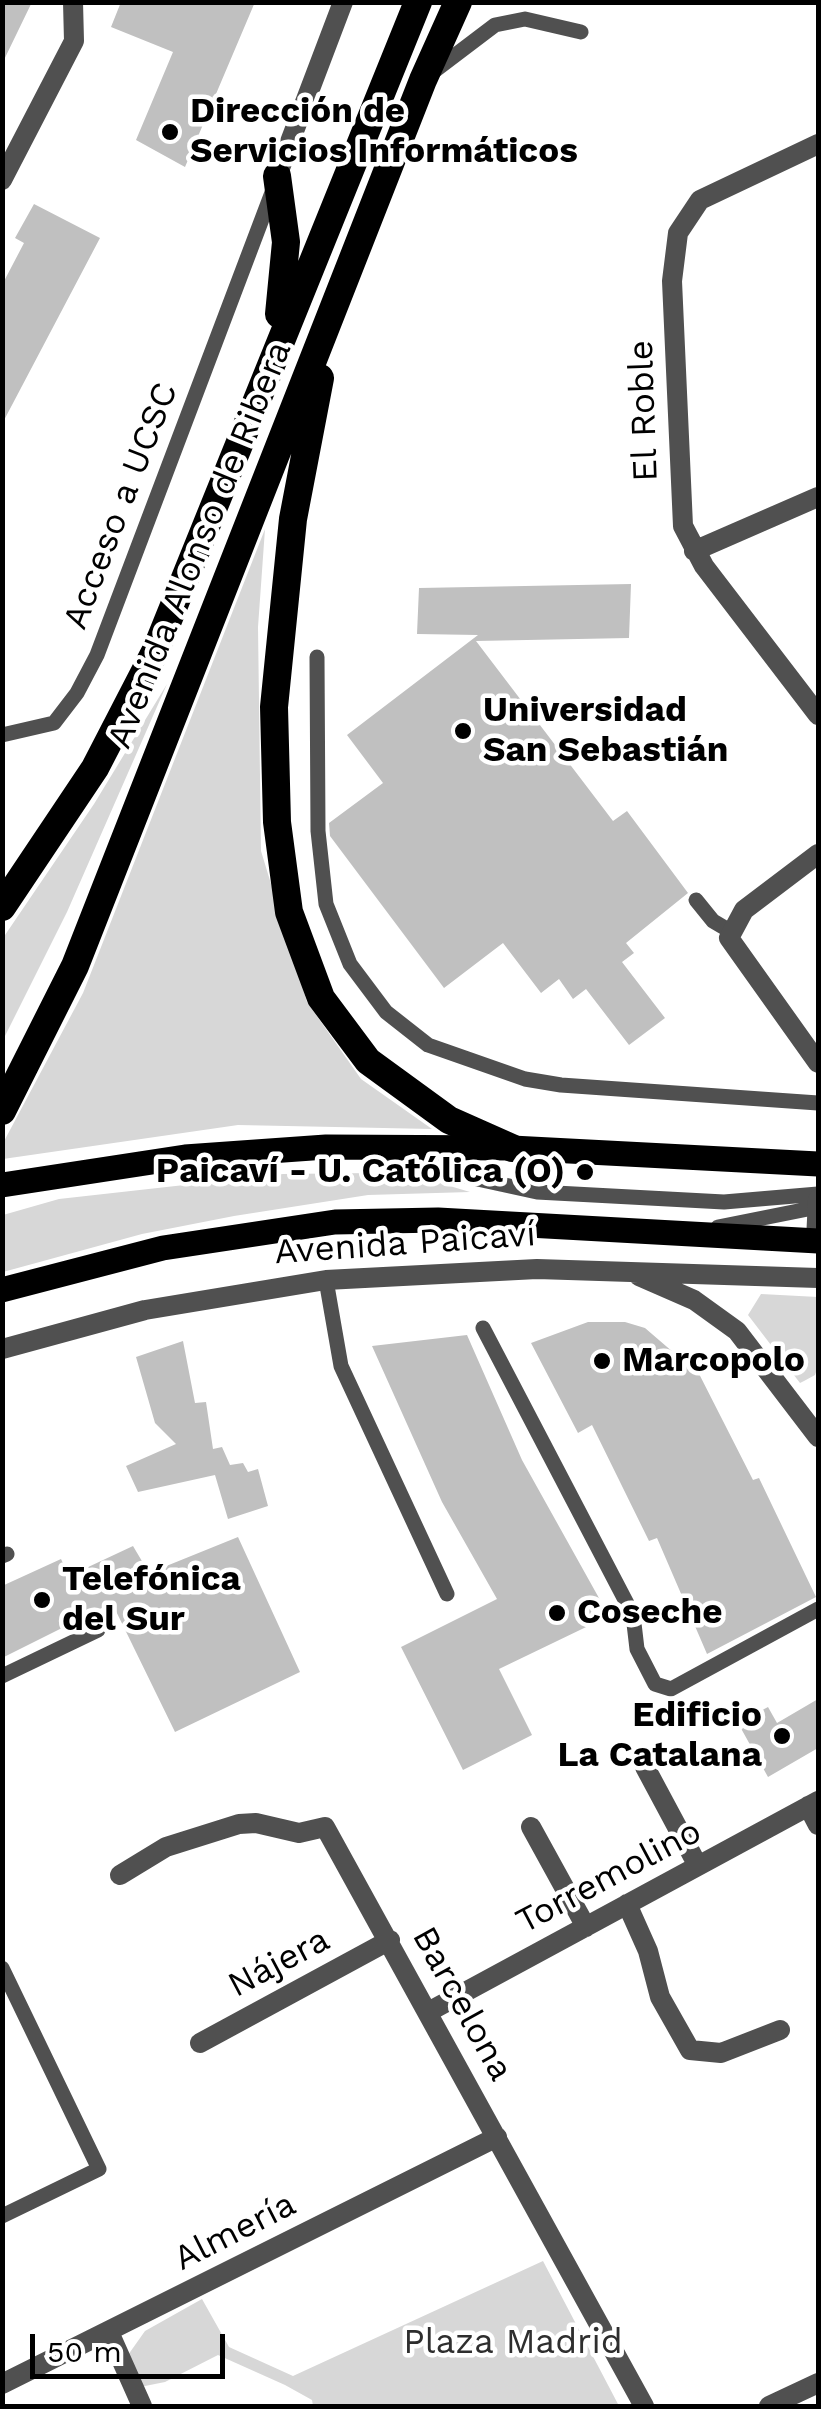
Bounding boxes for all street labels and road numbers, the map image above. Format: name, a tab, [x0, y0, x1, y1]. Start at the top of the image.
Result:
street label: Avenida Alonso de Ribera	[99, 335, 301, 755]
street label: El Roble	[621, 340, 667, 482]
street label: Acceso a UCSC	[55, 377, 187, 635]
street label: Avenida Paicaví	[273, 1214, 537, 1274]
street label: Torremolino	[509, 1811, 709, 1943]
street label: Nájera	[221, 1919, 337, 2007]
street label: Barcelona	[403, 1920, 521, 2088]
street label: Almería	[167, 2184, 303, 2280]

